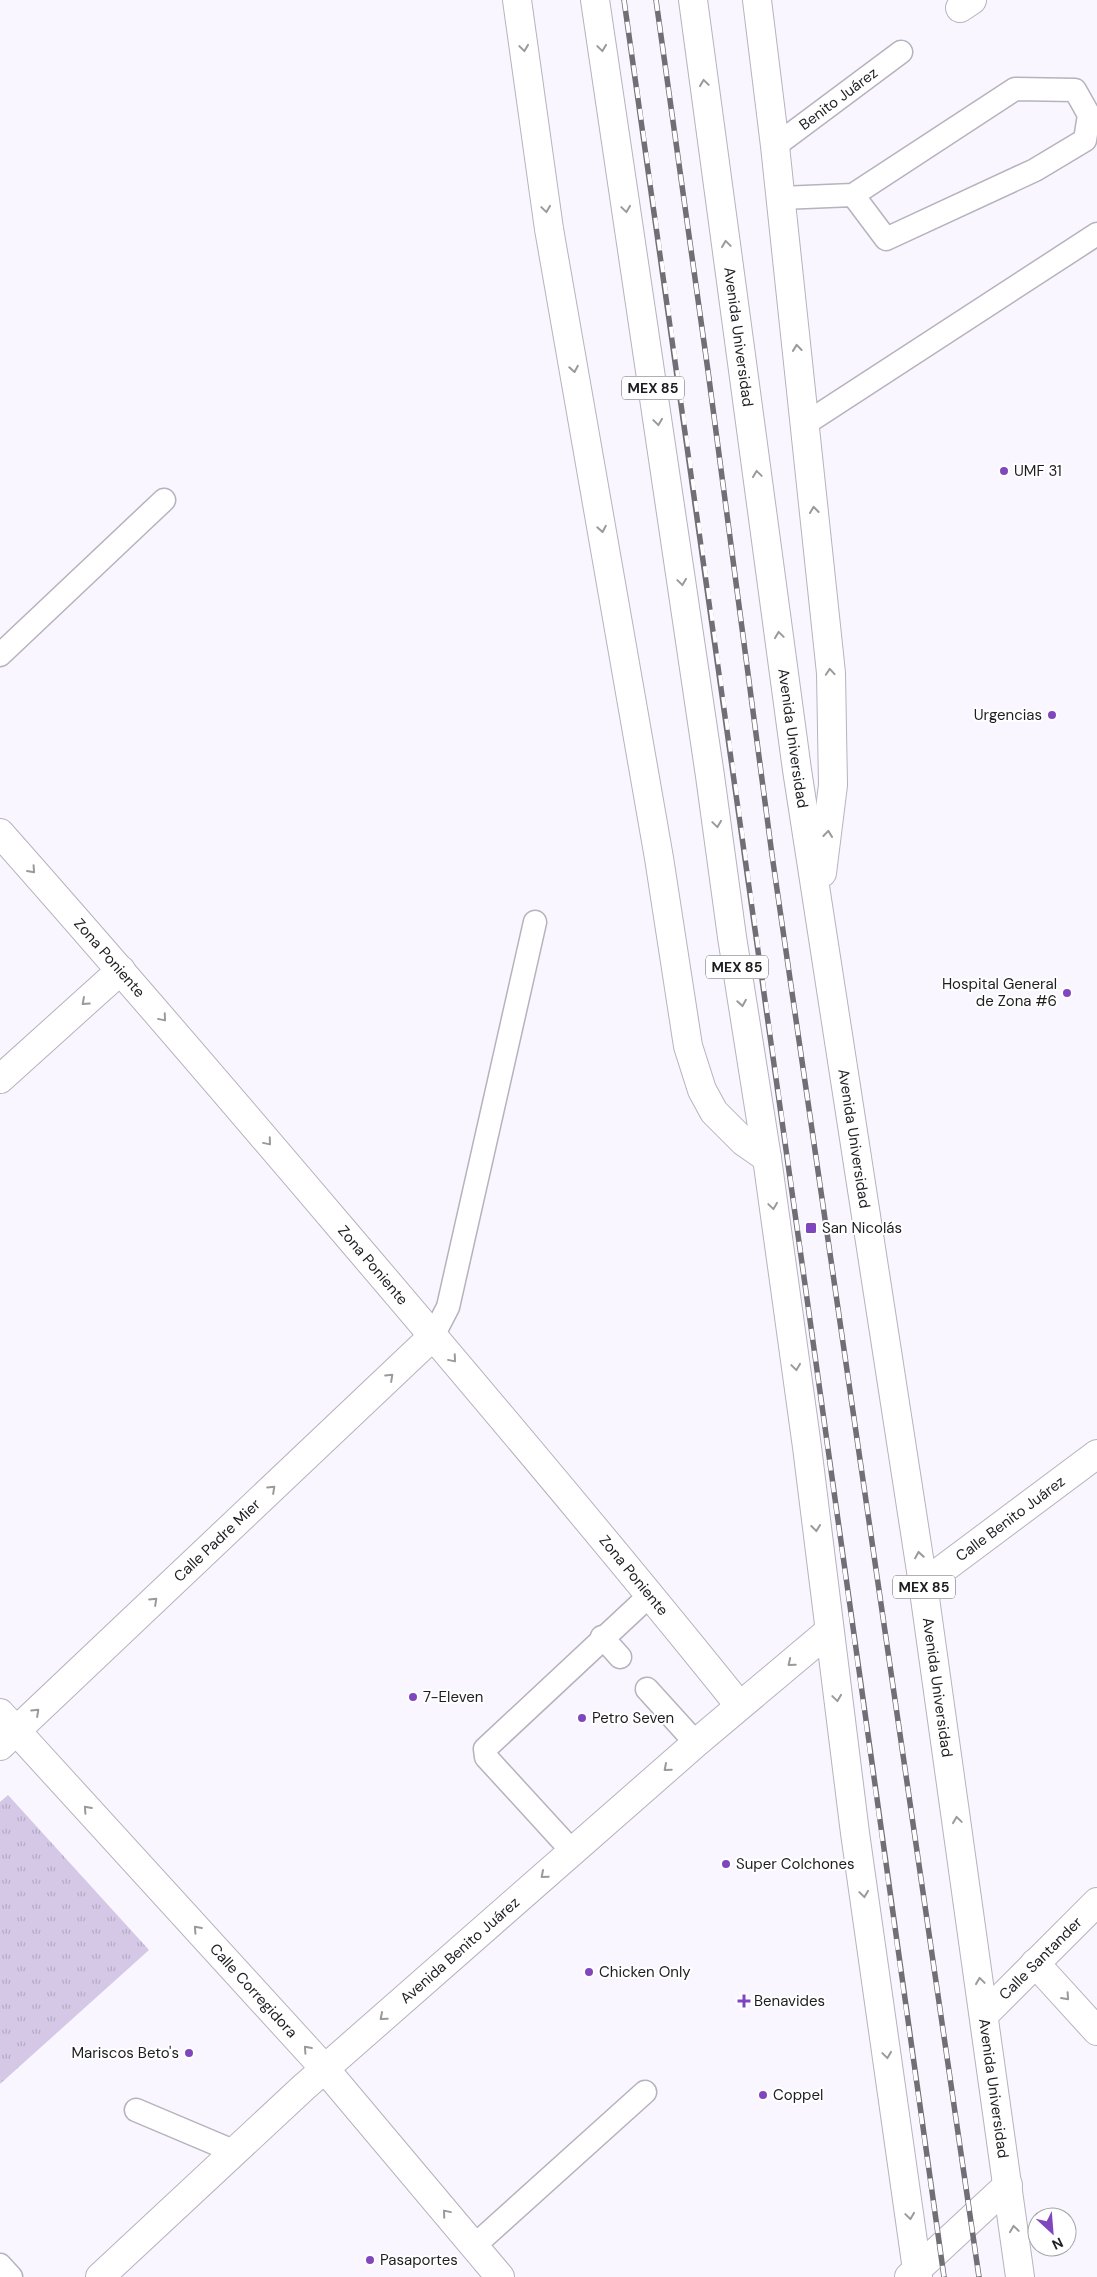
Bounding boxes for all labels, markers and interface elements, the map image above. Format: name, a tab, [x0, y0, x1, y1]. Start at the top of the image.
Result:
one-way arrow	[597, 44, 607, 53]
one-way arrow	[518, 45, 529, 53]
street label: Benito Juárez	[795, 63, 882, 135]
one-way arrow	[699, 79, 710, 87]
one-way arrow	[541, 205, 551, 214]
one-way arrow	[620, 205, 631, 213]
one-way arrow	[721, 240, 732, 248]
street label: Avenida Universidad	[719, 266, 758, 408]
one-way arrow	[792, 344, 803, 352]
one-way arrow	[568, 365, 578, 374]
road number: MEX 85	[622, 376, 684, 399]
one-way arrow	[652, 417, 662, 426]
place label: UMF 31	[1014, 461, 1062, 481]
marker: UMF 31	[998, 465, 1010, 477]
one-way arrow	[752, 470, 763, 478]
one-way arrow	[809, 506, 820, 514]
one-way arrow	[596, 525, 606, 534]
one-way arrow	[676, 578, 686, 587]
one-way arrow	[774, 631, 785, 639]
street label: Avenida Universidad	[773, 667, 813, 810]
one-way arrow	[825, 667, 836, 675]
place label: Urgencias	[974, 705, 1042, 725]
marker: Urgencias	[1046, 709, 1058, 721]
one-way arrow	[711, 821, 722, 829]
one-way arrow	[822, 829, 833, 837]
one-way arrow	[27, 864, 36, 873]
street label: Zona Poniente	[70, 914, 149, 1002]
road number: MEX 85	[706, 956, 768, 979]
place label: Hospital General de Zona #6	[942, 974, 1057, 1011]
marker: Hospital General de Zona #6	[1061, 987, 1073, 999]
one-way arrow	[82, 997, 91, 1006]
one-way arrow	[737, 998, 747, 1007]
one-way arrow	[157, 1013, 166, 1022]
street label: Avenida Universidad	[833, 1067, 875, 1210]
one-way arrow	[262, 1136, 271, 1145]
one-way arrow	[767, 1202, 778, 1210]
place label: San Nicolás	[822, 1218, 902, 1238]
street label: Zona Poniente	[333, 1221, 413, 1309]
marker: San Nicolás	[804, 1221, 818, 1235]
one-way arrow	[447, 1353, 455, 1362]
one-way arrow	[790, 1363, 800, 1371]
one-way arrow	[384, 1374, 393, 1383]
street label: Calle Benito Juárez	[952, 1471, 1069, 1566]
one-way arrow	[266, 1486, 275, 1495]
street label: Calle Padre Mier	[169, 1494, 265, 1586]
one-way arrow	[810, 1524, 821, 1532]
street label: Zona Poniente	[595, 1531, 673, 1620]
one-way arrow	[914, 1551, 925, 1559]
road number: MEX 85	[893, 1575, 955, 1598]
one-way arrow	[148, 1597, 157, 1606]
street label: Avenida Universidad	[918, 1616, 957, 1758]
one-way arrow	[787, 1658, 796, 1667]
place label: 7-Eleven	[423, 1687, 483, 1707]
marker: 7-Eleven	[407, 1691, 419, 1703]
one-way arrow	[831, 1694, 842, 1702]
place label: Petro Seven	[592, 1708, 674, 1728]
one-way arrow	[30, 1709, 39, 1718]
marker: Petro Seven	[576, 1712, 588, 1724]
one-way arrow	[663, 1762, 672, 1771]
one-way arrow	[84, 1806, 93, 1815]
one-way arrow	[952, 1816, 963, 1824]
place label: Super Colchones	[736, 1854, 855, 1874]
marker: Super Colchones	[720, 1858, 732, 1870]
one-way arrow	[541, 1869, 550, 1878]
one-way arrow	[858, 1889, 868, 1898]
street label: Avenida Benito Juárez	[396, 1892, 524, 2008]
street label: Calle Santander	[995, 1912, 1087, 2004]
one-way arrow	[194, 1926, 203, 1935]
street label: Calle Corregidora	[205, 1939, 302, 2042]
place label: Chicken Only	[599, 1962, 691, 1982]
marker: Chicken Only	[583, 1966, 595, 1978]
one-way arrow	[975, 1977, 985, 1985]
place label: Benavides	[754, 1991, 825, 2011]
one-way arrow	[1060, 1991, 1069, 2000]
marker: Benavides	[738, 1995, 750, 2007]
one-way arrow	[379, 2011, 388, 2020]
street label: Avenida Universidad	[974, 2017, 1013, 2160]
place label: Mariscos Beto's	[71, 2043, 179, 2063]
one-way arrow	[304, 2046, 313, 2055]
marker: Mariscos Beto's	[183, 2047, 195, 2059]
one-way arrow	[881, 2050, 891, 2059]
place label: Coppel	[773, 2085, 823, 2105]
marker: Coppel	[757, 2089, 769, 2101]
north arrow	[1027, 2207, 1077, 2257]
one-way arrow	[443, 2210, 452, 2219]
one-way arrow	[904, 2211, 914, 2220]
one-way arrow	[1009, 2224, 1019, 2233]
text: N	[1049, 2233, 1066, 2254]
place label: Pasaportes	[380, 2250, 458, 2270]
marker: Pasaportes	[364, 2254, 376, 2266]

